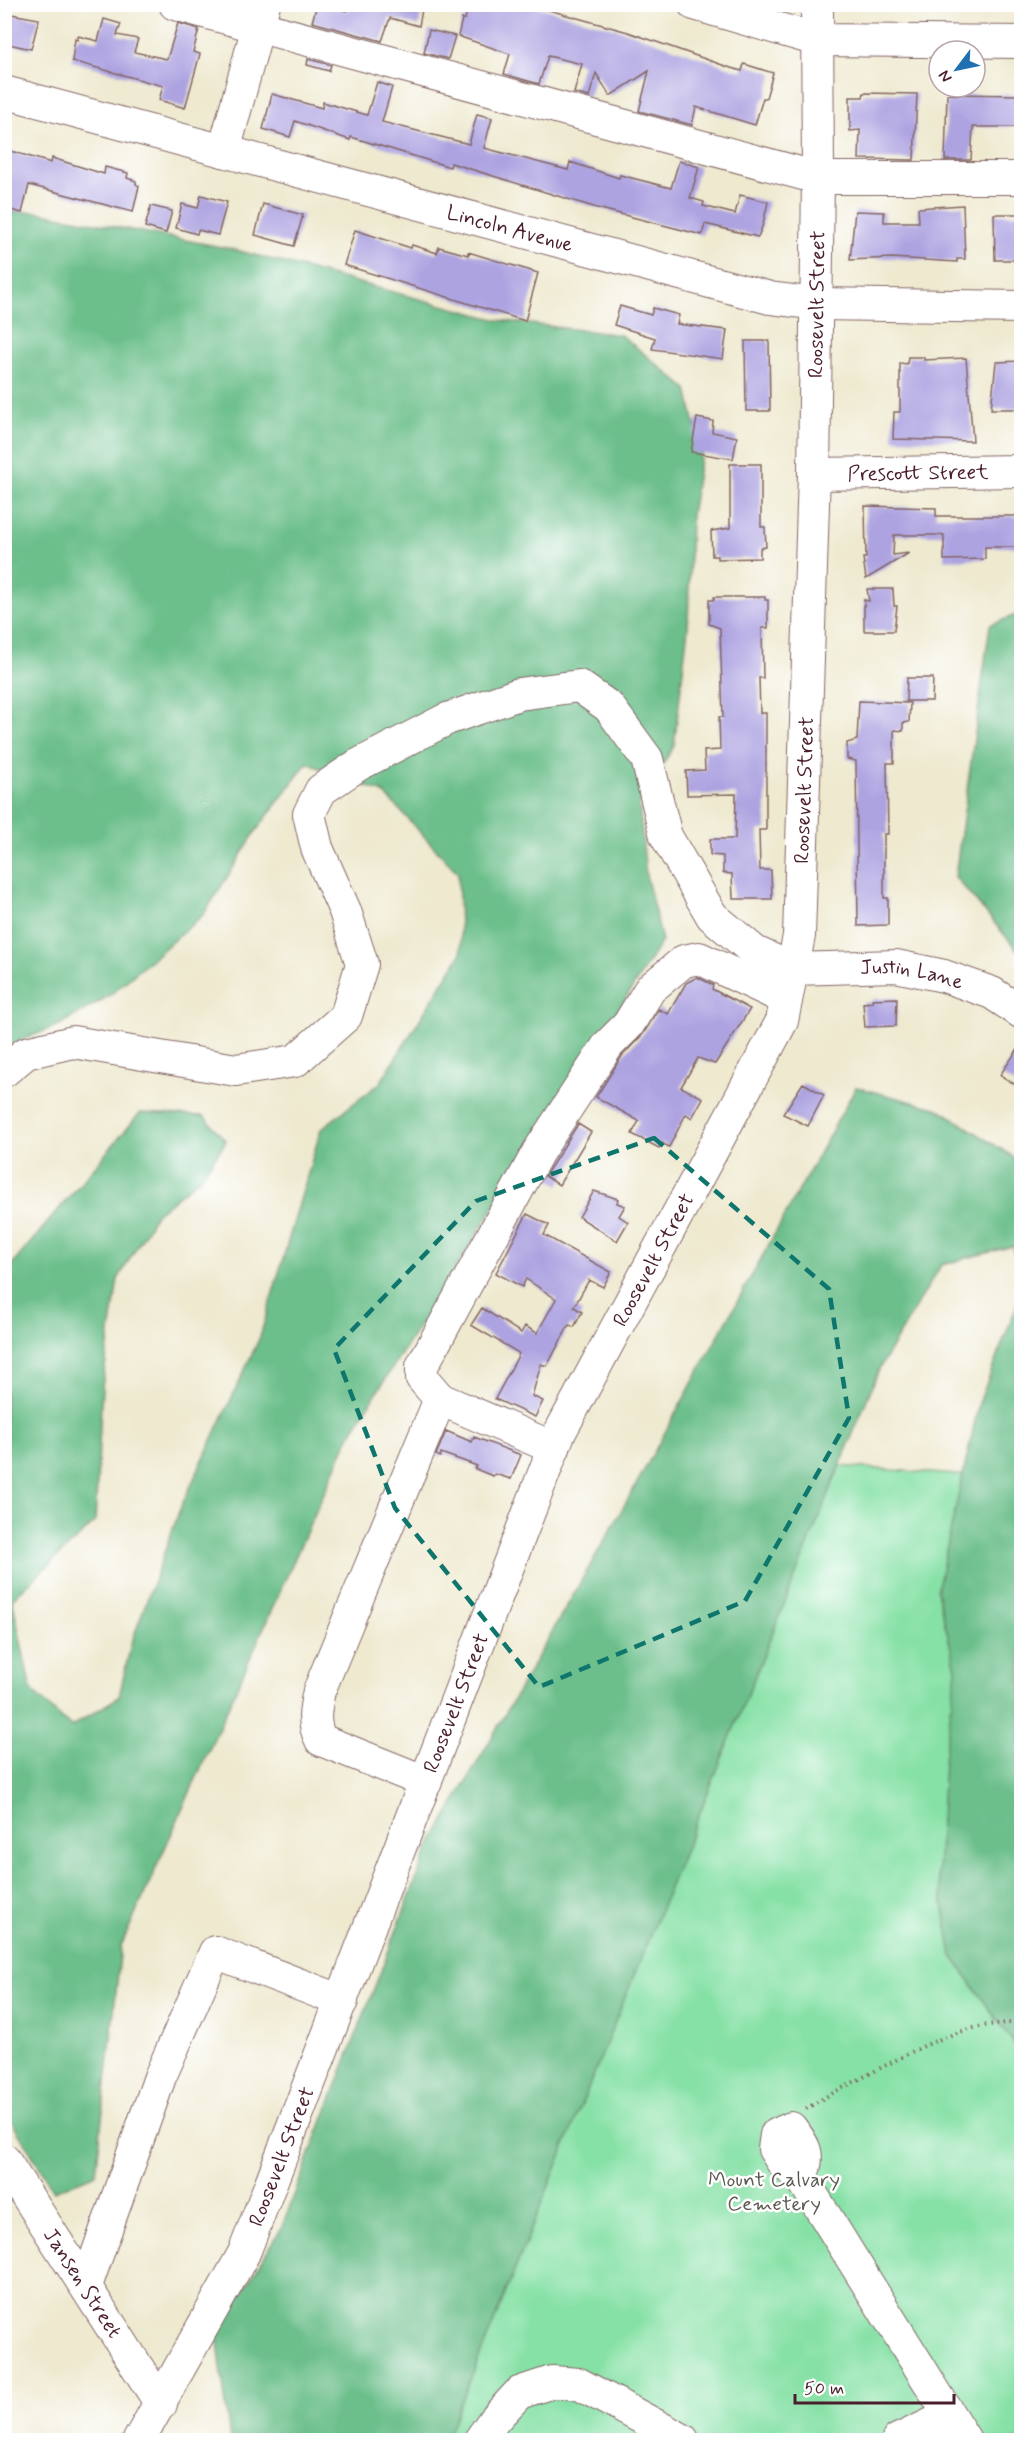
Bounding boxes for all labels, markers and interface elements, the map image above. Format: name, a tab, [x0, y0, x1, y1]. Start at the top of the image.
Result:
north arrow	[927, 39, 987, 99]
text: N	[934, 66, 957, 86]
street label: Lincoln Avenue	[443, 199, 576, 259]
street label: Roosevelt Street	[802, 230, 832, 378]
street label: Prescott Street	[847, 458, 989, 489]
street label: Roosevelt Street	[788, 716, 821, 864]
street label: Justin Lane	[860, 953, 967, 997]
street label: Roosevelt Street	[607, 1189, 701, 1332]
street label: Roosevelt Street	[417, 1629, 496, 1777]
street label: Roosevelt Street	[243, 2083, 322, 2231]
park label: Mount Calvary Cemetery	[708, 2166, 840, 2218]
street label: Jansen Street	[36, 2223, 128, 2344]
scale bar	[795, 2367, 954, 2405]
text: 50 m	[804, 2377, 844, 2401]

